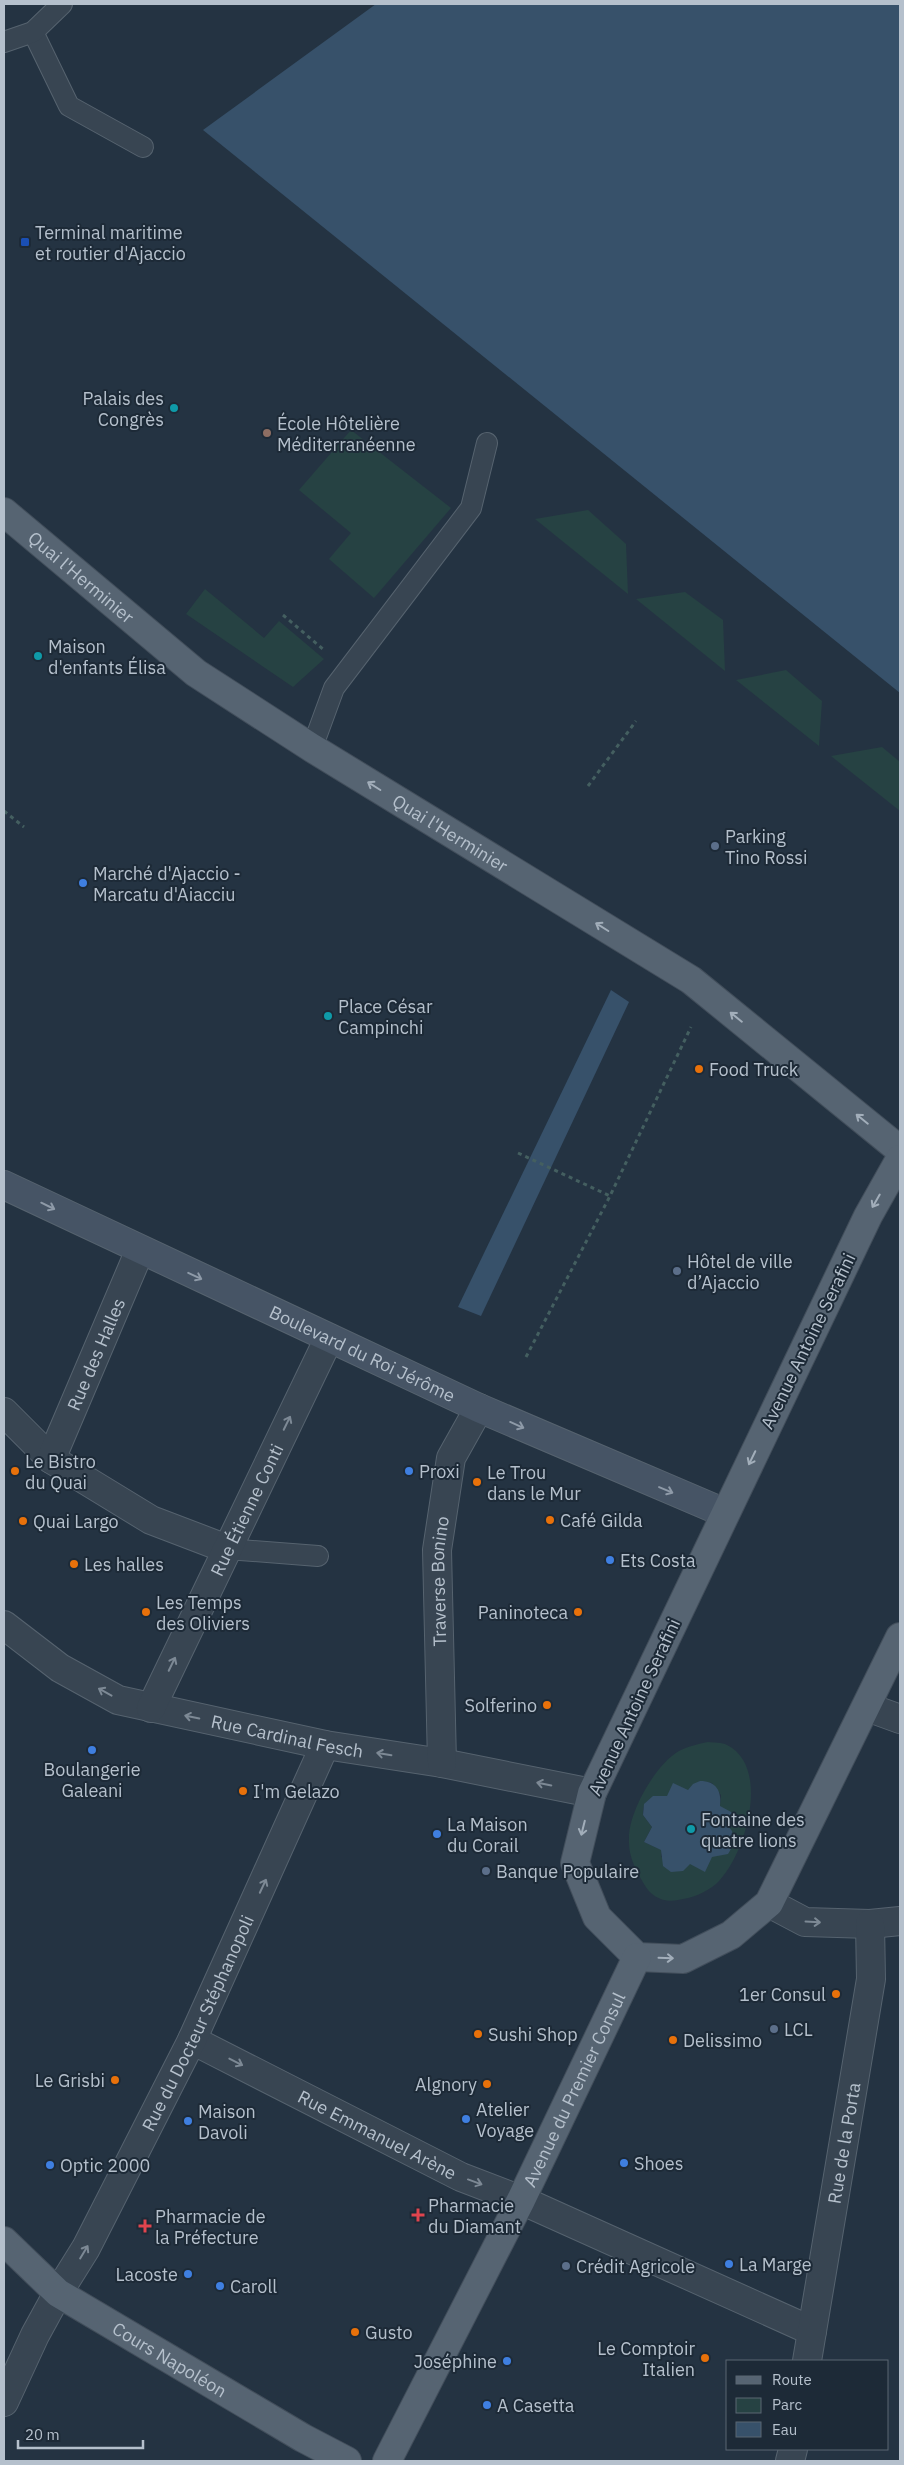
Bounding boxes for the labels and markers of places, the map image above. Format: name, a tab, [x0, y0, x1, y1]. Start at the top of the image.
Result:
place label: Terminal maritime et routier d'Ajaccio	[35, 221, 186, 265]
marker: Terminal maritime et routier d'Ajaccio	[19, 236, 31, 248]
place label: Palais des Congrès	[83, 387, 164, 431]
marker: Palais des Congrès	[168, 402, 180, 414]
place label: École Hôtelière Méditerranéenne	[277, 412, 416, 456]
marker: École Hôtelière Méditerranéenne	[261, 427, 273, 439]
place label: Maison d'enfants Élisa	[48, 635, 166, 679]
marker: Maison d'enfants Élisa	[32, 650, 44, 662]
place label: Parking Tino Rossi	[725, 825, 808, 869]
marker: Parking Tino Rossi	[709, 840, 721, 852]
place label: Marché d'Ajaccio - Marcatu d'Aiacciu	[93, 862, 241, 906]
marker: Marché d'Ajaccio - Marcatu d'Aiacciu	[77, 877, 89, 889]
place label: Place César Campinchi	[338, 995, 433, 1039]
marker: Place César Campinchi	[322, 1010, 334, 1022]
place label: Food Truck	[709, 1058, 799, 1081]
marker: Food Truck	[693, 1063, 705, 1075]
place label: Hôtel de ville d’Ajaccio	[687, 1250, 793, 1294]
marker: Hôtel de ville d’Ajaccio	[671, 1265, 683, 1277]
place label: Le Bistro du Quai	[25, 1450, 96, 1494]
place label: Proxi	[419, 1460, 460, 1483]
place label: Le Trou dans le Mur	[487, 1461, 581, 1505]
marker: Le Bistro du Quai	[9, 1465, 21, 1477]
marker: Proxi	[403, 1465, 415, 1477]
marker: Le Trou dans le Mur	[471, 1476, 483, 1488]
place label: Café Gilda	[560, 1509, 643, 1532]
place label: Quai Largo	[33, 1510, 119, 1533]
marker: Café Gilda	[544, 1514, 556, 1526]
marker: Quai Largo	[17, 1515, 29, 1527]
place label: Ets Costa	[620, 1549, 696, 1572]
place label: Les halles	[84, 1553, 164, 1576]
marker: Ets Costa	[604, 1554, 616, 1566]
marker: Les halles	[68, 1558, 80, 1570]
place label: Les Temps des Oliviers	[156, 1591, 250, 1635]
place label: Paninoteca	[478, 1601, 568, 1624]
marker: Les Temps des Oliviers	[140, 1606, 152, 1618]
marker: Paninoteca	[572, 1606, 584, 1618]
place label: Solferino	[465, 1694, 537, 1717]
marker: Solferino	[541, 1699, 553, 1711]
marker: Boulangerie Galeani	[86, 1744, 98, 1756]
place label: Boulangerie Galeani	[43, 1758, 141, 1802]
place label: I'm Gelazo	[253, 1780, 340, 1803]
marker: I'm Gelazo	[237, 1785, 249, 1797]
place label: Fontaine des quatre lions	[701, 1808, 805, 1852]
place label: La Maison du Corail	[447, 1813, 528, 1857]
marker: Fontaine des quatre lions	[685, 1823, 697, 1835]
marker: La Maison du Corail	[431, 1828, 443, 1840]
place label: Banque Populaire	[496, 1860, 639, 1883]
marker: Banque Populaire	[480, 1865, 492, 1877]
place label: 1er Consul	[739, 1983, 826, 2006]
marker: 1er Consul	[830, 1988, 842, 2000]
place label: LCL	[784, 2018, 813, 2041]
place label: Sushi Shop	[488, 2023, 578, 2046]
marker: LCL	[768, 2023, 780, 2035]
marker: Sushi Shop	[472, 2028, 484, 2040]
place label: Delissimo	[683, 2029, 762, 2052]
marker: Delissimo	[667, 2034, 679, 2046]
place label: Le Grisbi	[35, 2069, 105, 2092]
place label: Algnory	[415, 2073, 477, 2096]
marker: Le Grisbi	[109, 2074, 121, 2086]
marker: Algnory	[481, 2078, 493, 2090]
place label: Atelier Voyage	[476, 2098, 534, 2142]
place label: Maison Davoli	[198, 2100, 256, 2144]
marker: Atelier Voyage	[460, 2113, 472, 2125]
marker: Maison Davoli	[182, 2115, 194, 2127]
place label: Shoes	[634, 2152, 683, 2175]
place label: Optic 2000	[60, 2154, 150, 2177]
marker: Shoes	[618, 2157, 630, 2169]
marker: Optic 2000	[44, 2159, 56, 2171]
place label: Pharmacie du Diamant	[428, 2194, 521, 2238]
place label: Pharmacie de la Préfecture	[155, 2205, 266, 2249]
marker: Pharmacie du Diamant	[412, 2209, 424, 2221]
marker: Pharmacie de la Préfecture	[139, 2220, 151, 2232]
place label: La Marge	[739, 2253, 812, 2276]
place label: Crédit Agricole	[576, 2255, 695, 2278]
marker: La Marge	[723, 2258, 735, 2270]
marker: Crédit Agricole	[560, 2260, 572, 2272]
place label: Lacoste	[116, 2263, 178, 2286]
marker: Lacoste	[182, 2268, 194, 2280]
place label: Caroll	[230, 2275, 277, 2298]
marker: Caroll	[214, 2280, 226, 2292]
place label: Gusto	[365, 2321, 413, 2344]
marker: Gusto	[349, 2326, 361, 2338]
place label: Le Comptoir Italien	[597, 2337, 695, 2381]
place label: Joséphine	[414, 2350, 497, 2373]
marker: Le Comptoir Italien	[699, 2352, 711, 2364]
marker: Joséphine	[501, 2355, 513, 2367]
place label: A Casetta	[497, 2394, 575, 2417]
marker: A Casetta	[481, 2399, 493, 2411]

